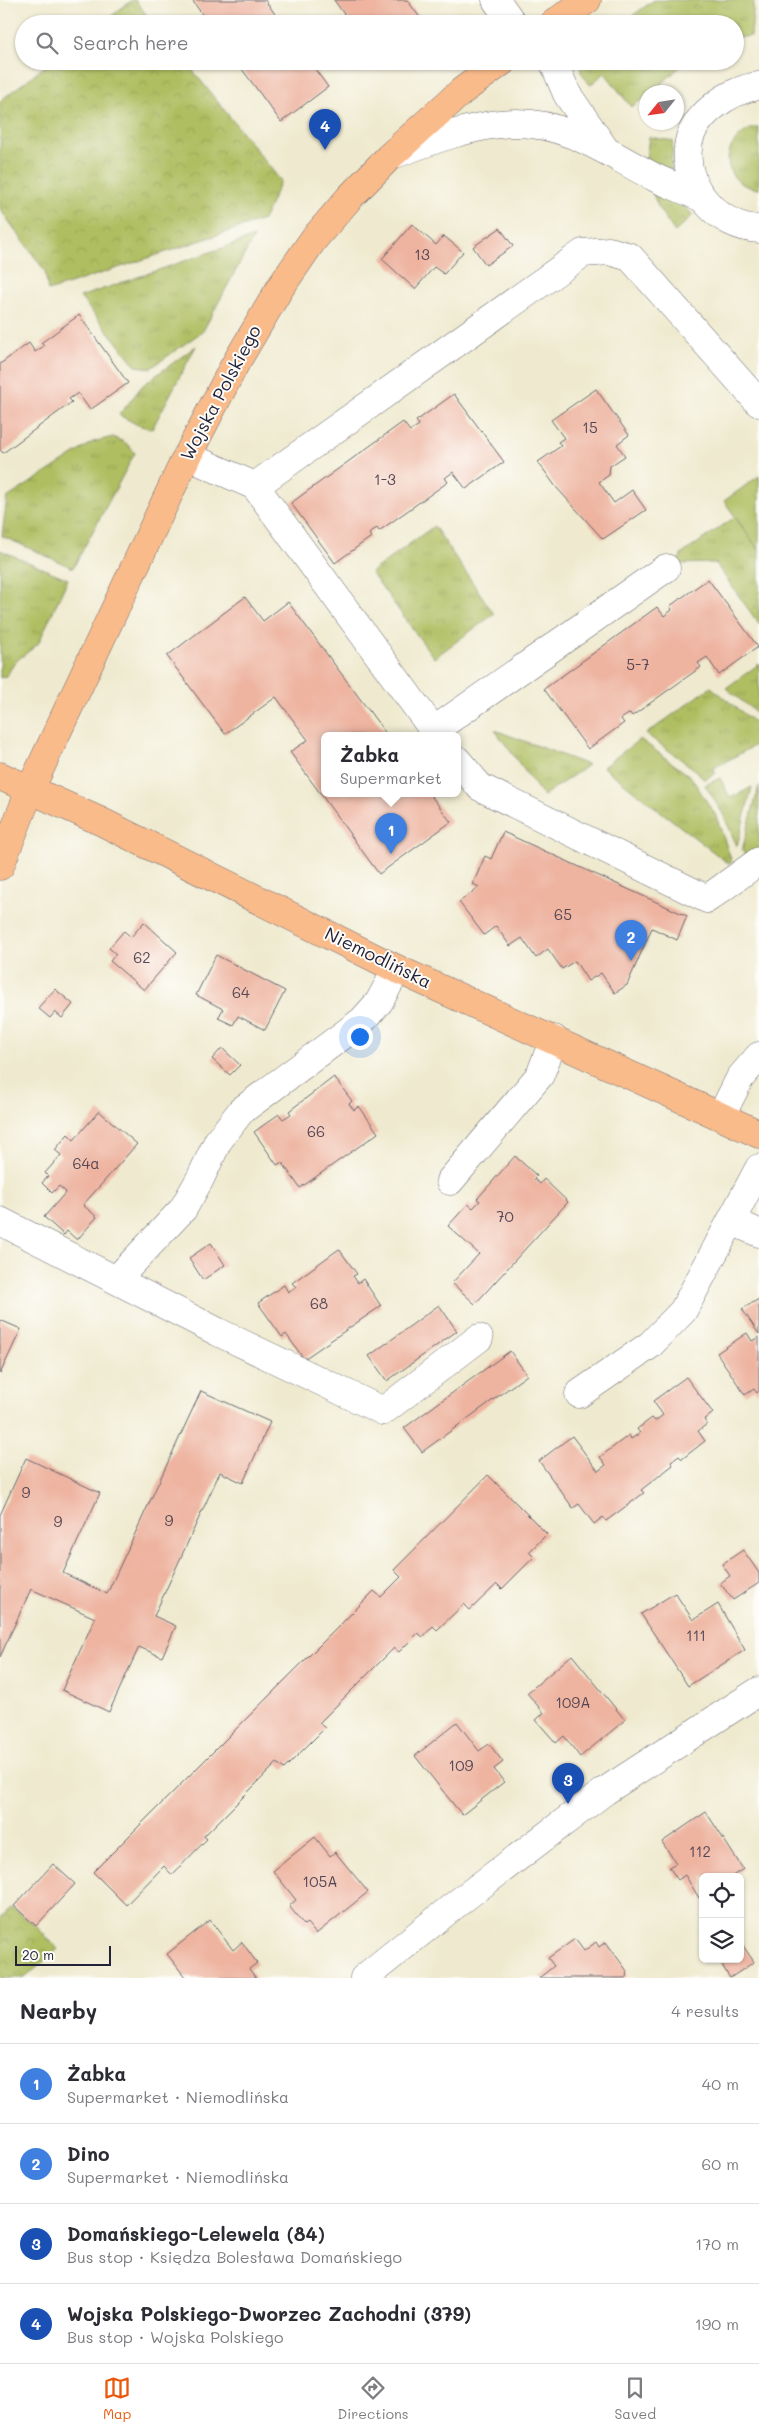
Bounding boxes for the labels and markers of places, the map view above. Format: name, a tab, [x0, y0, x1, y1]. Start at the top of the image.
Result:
pin: 4	[309, 109, 341, 150]
pin: 1	[375, 813, 407, 854]
pin: 2	[615, 920, 647, 961]
pin: 3	[552, 1763, 584, 1804]

